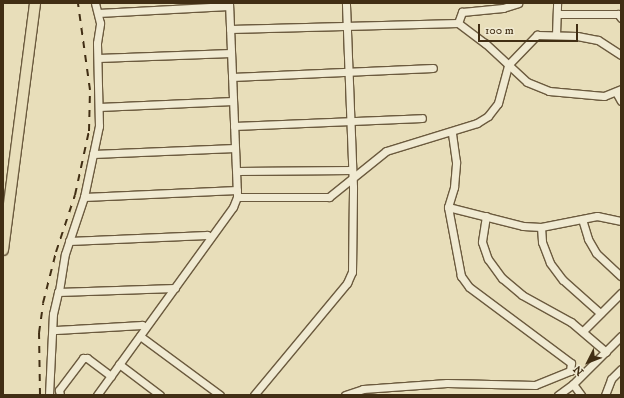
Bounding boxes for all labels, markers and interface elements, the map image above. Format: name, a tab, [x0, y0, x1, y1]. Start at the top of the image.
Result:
scale bar	[480, 16, 580, 42]
text: 100 m	[485, 23, 514, 38]
north arrow	[568, 342, 608, 382]
text: N	[571, 362, 587, 378]

